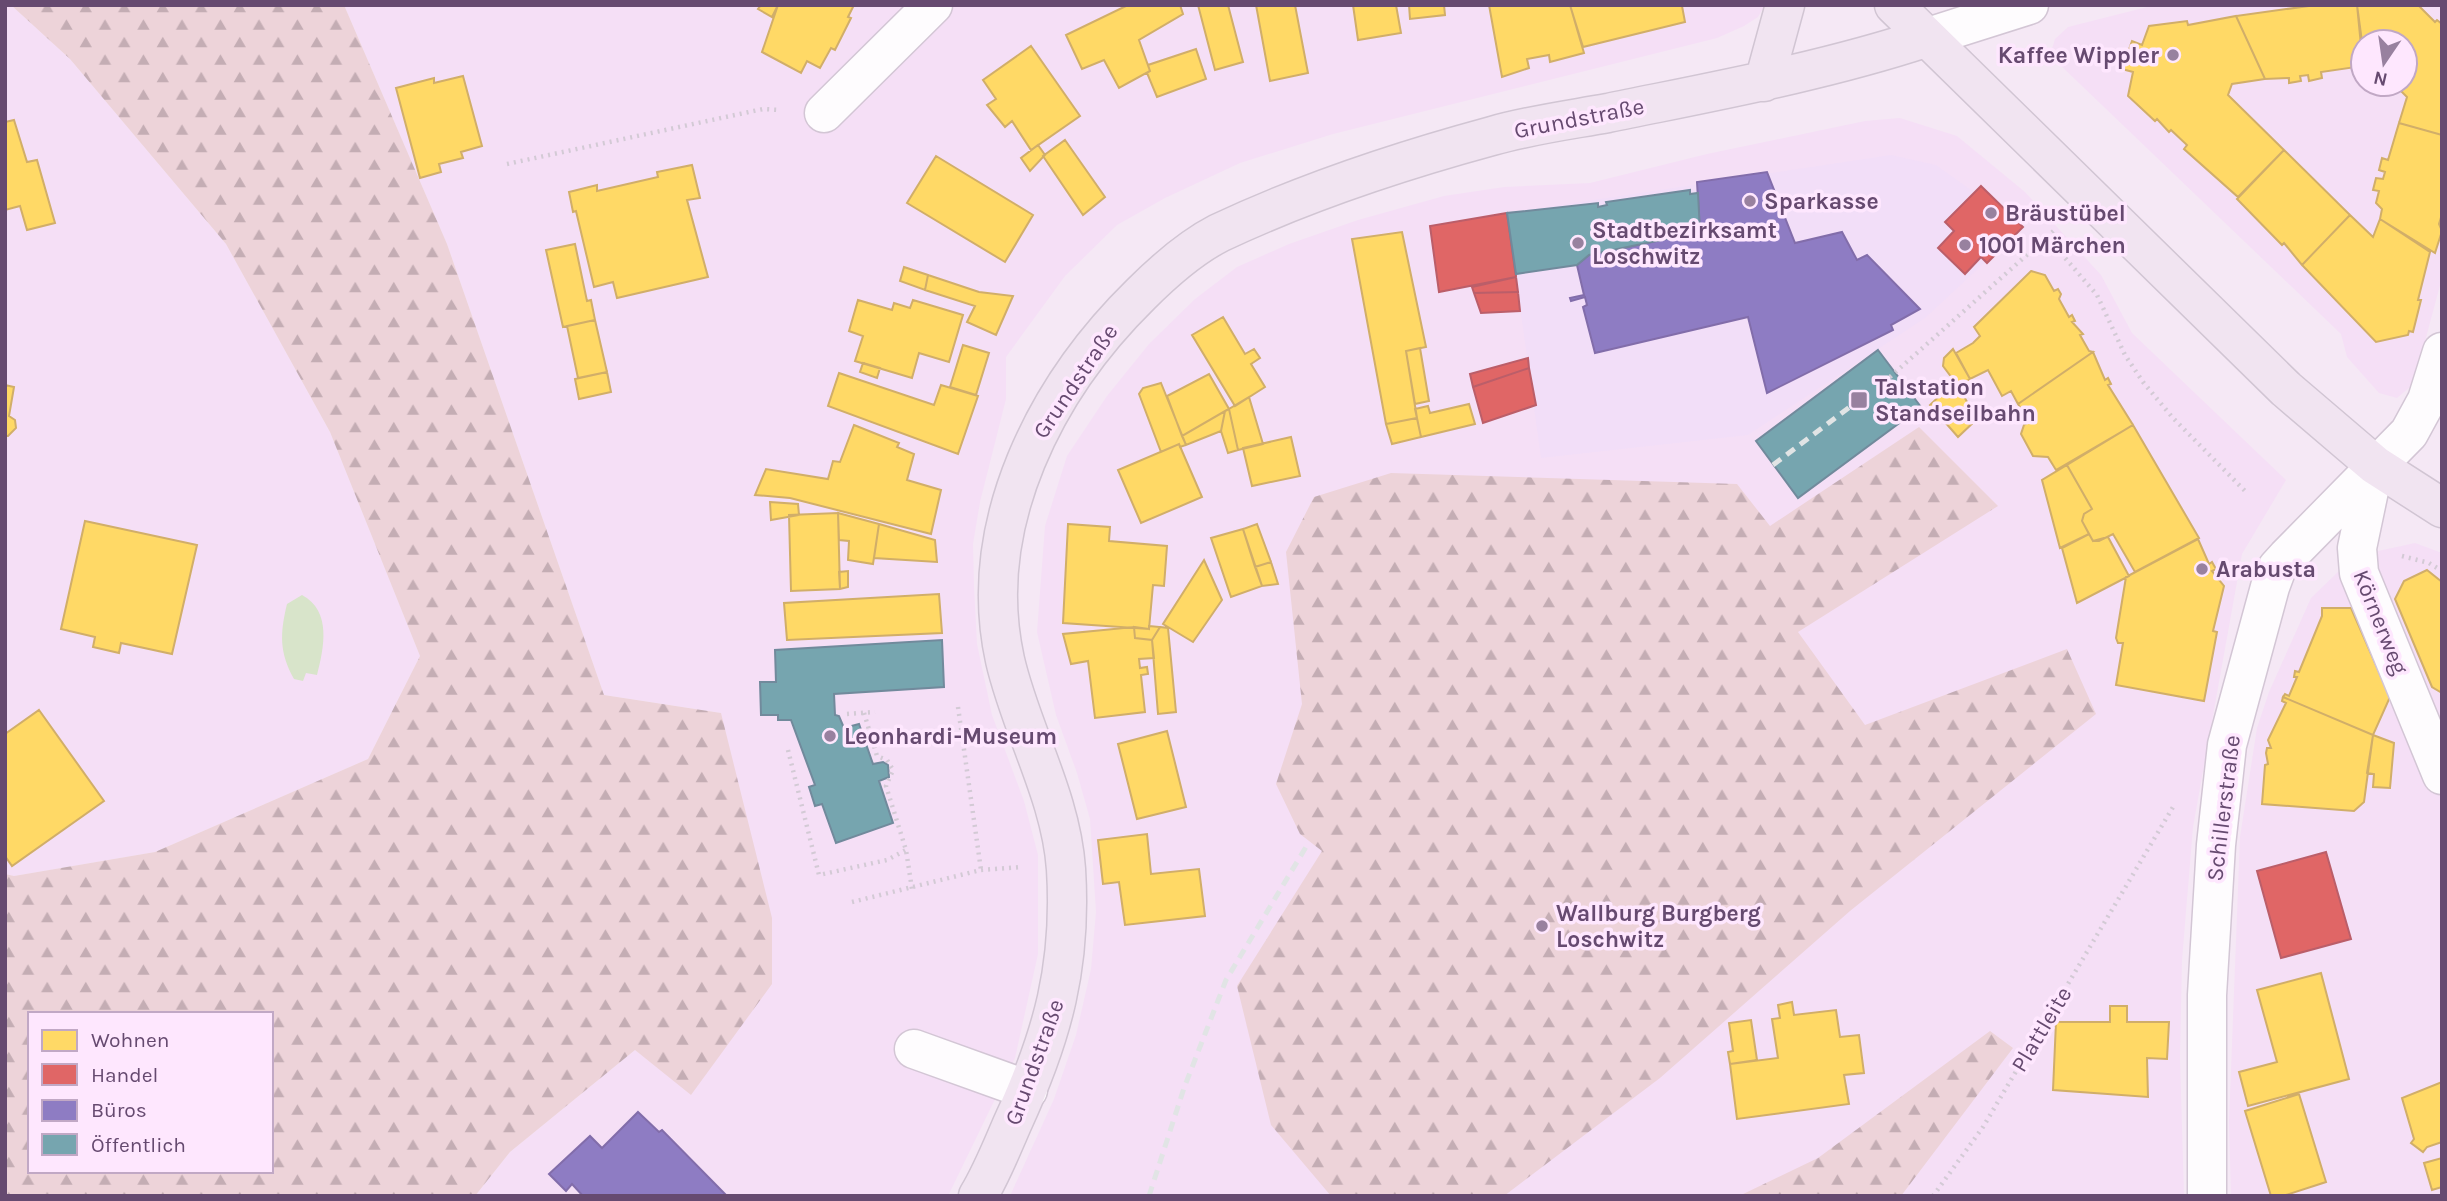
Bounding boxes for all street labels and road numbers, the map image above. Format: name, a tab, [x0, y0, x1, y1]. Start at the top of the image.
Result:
street label: Grundstraße	[1512, 93, 1647, 144]
street label: Grundstraße	[1027, 319, 1124, 444]
street label: Körnerweg	[2347, 566, 2414, 678]
street label: Schillerstraße	[2201, 733, 2246, 883]
street label: Plattleite	[2005, 982, 2077, 1077]
street label: Grundstraße	[999, 995, 1070, 1129]

